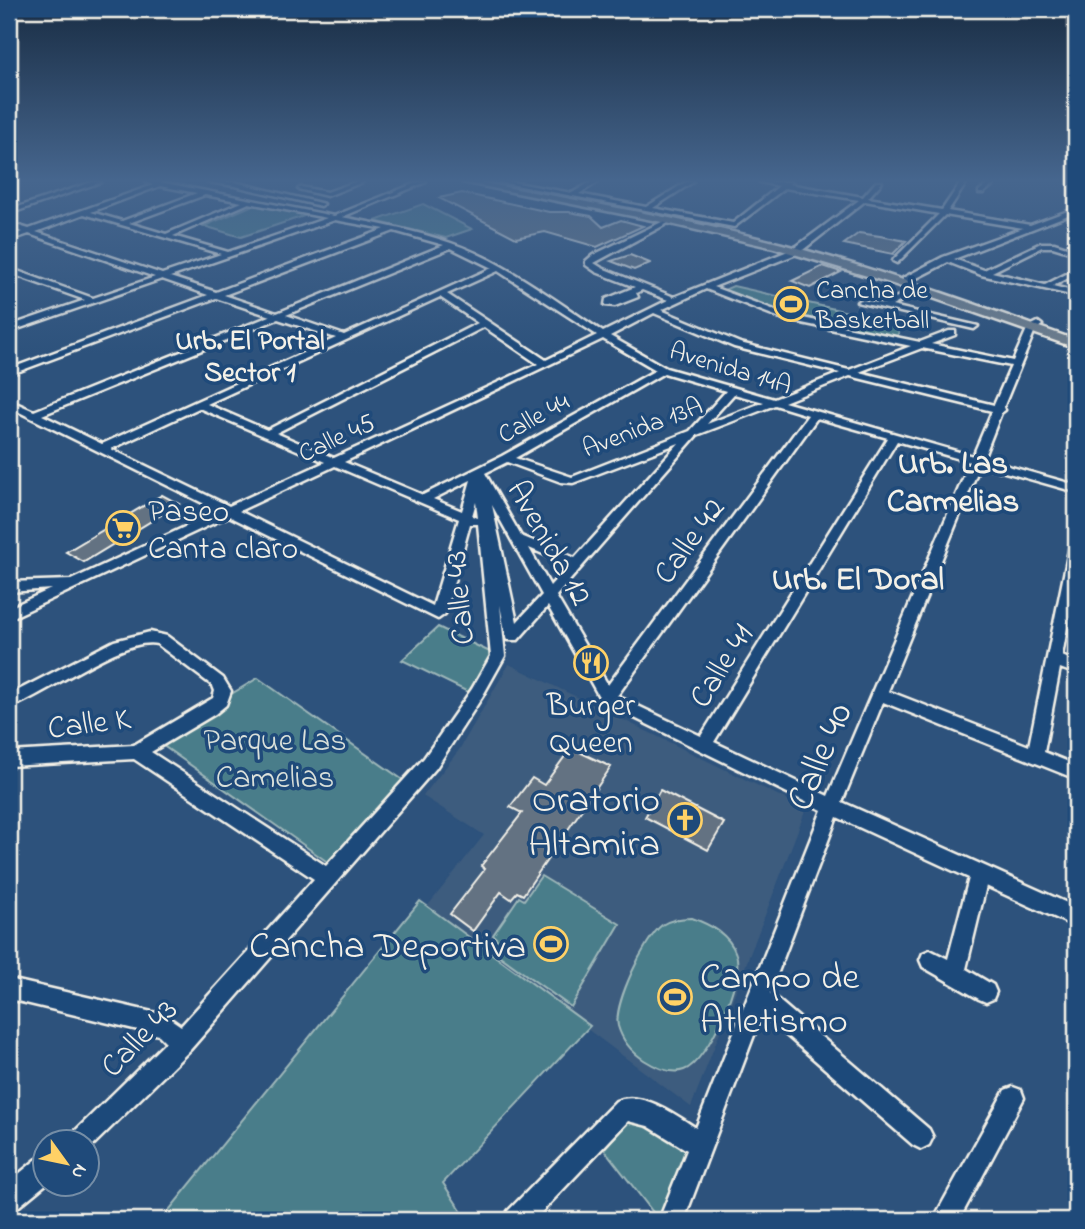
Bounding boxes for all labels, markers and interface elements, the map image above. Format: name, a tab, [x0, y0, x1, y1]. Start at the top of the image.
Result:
place label: Cancha de Basketball	[815, 273, 929, 341]
sports icon: Cancha de Basketball	[772, 285, 810, 323]
district label: Urb. El Portal Sector 1	[175, 322, 325, 395]
street label: Avenida 14A	[664, 333, 796, 406]
street label: Calle 44	[492, 384, 577, 455]
street label: Avenida 13A	[577, 388, 709, 469]
street label: Calle 45	[293, 405, 382, 474]
district label: Urb. Las Carmelias	[887, 441, 1019, 527]
street label: Avenida 12	[493, 472, 603, 615]
street label: Calle 42	[643, 489, 738, 595]
place label: Paseo Canta claro	[148, 490, 298, 574]
supermarket icon: Paseo Canta claro	[104, 509, 142, 547]
street label: Calle 43	[434, 549, 489, 647]
district label: Urb. El Doral	[772, 557, 944, 605]
street label: Calle 41	[679, 616, 767, 718]
restaurant icon: Burger Queen	[572, 644, 610, 682]
place label: Burger Queen	[546, 684, 635, 768]
street label: Calle 40	[774, 695, 869, 820]
street label: Calle K	[45, 697, 134, 754]
park label: Parque Las Camelias	[203, 719, 347, 803]
place label: Oratorio Altamira	[528, 774, 660, 874]
church icon: Oratorio Altamira	[666, 801, 704, 839]
place label: Cancha Deportiva	[249, 920, 526, 976]
sports icon: Cancha Deportiva	[532, 925, 570, 963]
place label: Campo de Atletismo	[700, 951, 860, 1051]
sports icon: Campo de Atletismo	[656, 978, 694, 1016]
street label: Calle 43	[91, 989, 190, 1090]
north arrow	[32, 1128, 102, 1198]
text: N	[63, 1158, 93, 1184]

